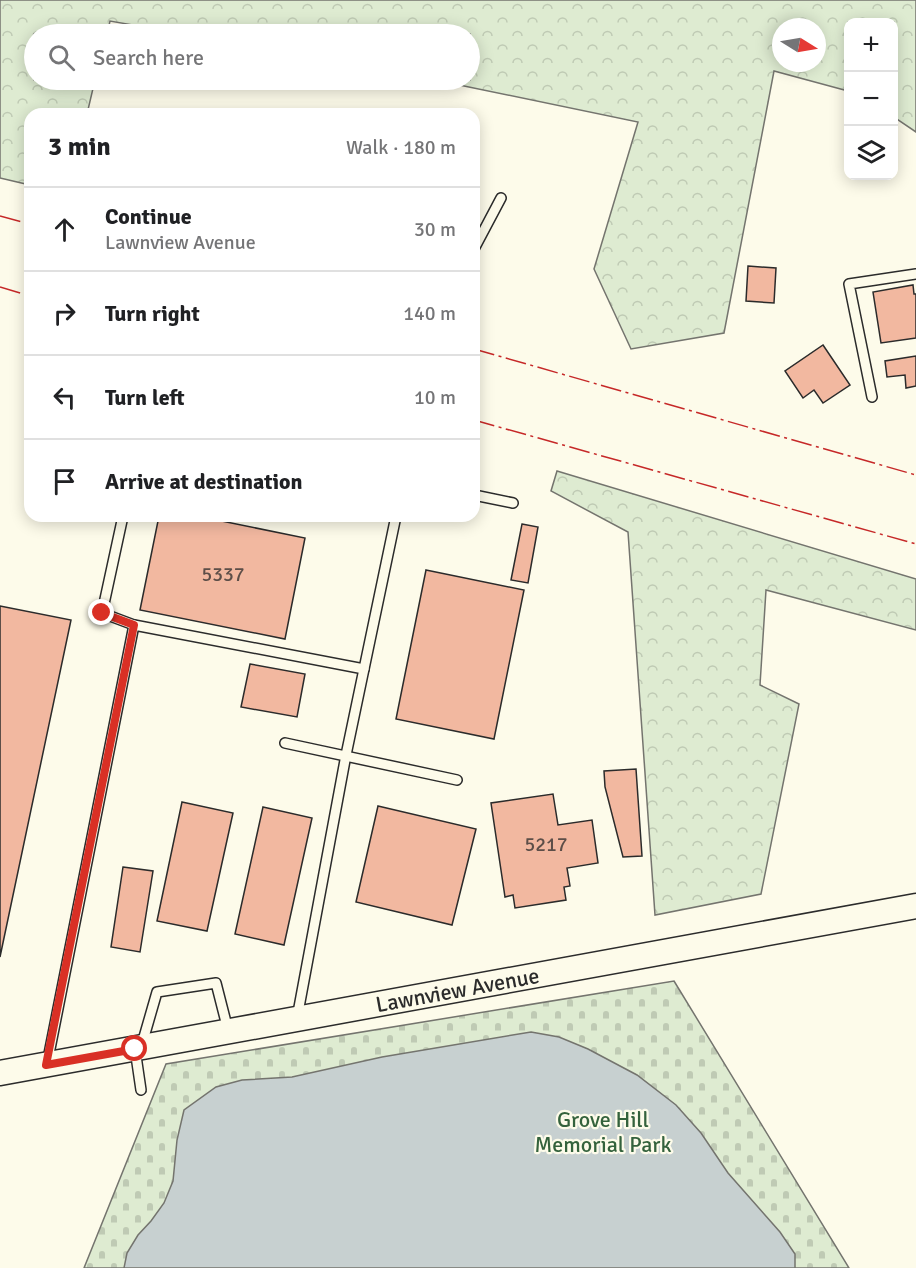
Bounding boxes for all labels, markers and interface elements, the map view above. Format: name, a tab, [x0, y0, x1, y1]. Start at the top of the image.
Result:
north arrow	[772, 18, 826, 72]
map controls	[844, 18, 898, 180]
button: +	[844, 18, 898, 72]
search box	[24, 24, 480, 90]
icon: search	[45, 41, 78, 74]
text: Search here	[93, 44, 204, 71]
button: −	[844, 72, 898, 126]
button: layers	[844, 126, 898, 180]
text: 3 min	[48, 131, 111, 163]
text: Walk · 180 m	[346, 135, 456, 160]
text: Continue	[105, 203, 192, 230]
icon: ahead	[48, 213, 81, 246]
text: 30 m	[414, 217, 456, 242]
text: Lawnview Avenue	[105, 230, 256, 255]
icon: right	[48, 297, 81, 330]
text: Turn right	[105, 300, 200, 327]
text: 140 m	[403, 301, 456, 326]
icon: left	[48, 381, 81, 414]
text: Turn left	[105, 384, 185, 411]
text: 10 m	[414, 385, 456, 410]
icon: arrive	[48, 465, 81, 498]
text: Arrive at destination	[105, 468, 302, 495]
house number: 5337	[201, 562, 245, 587]
route end	[88, 599, 114, 625]
house number: 5217	[524, 832, 568, 857]
street label: Lawnview Avenue	[374, 962, 542, 1018]
route start	[121, 1035, 147, 1061]
park label: Grove Hill Memorial Park	[535, 1106, 671, 1158]

